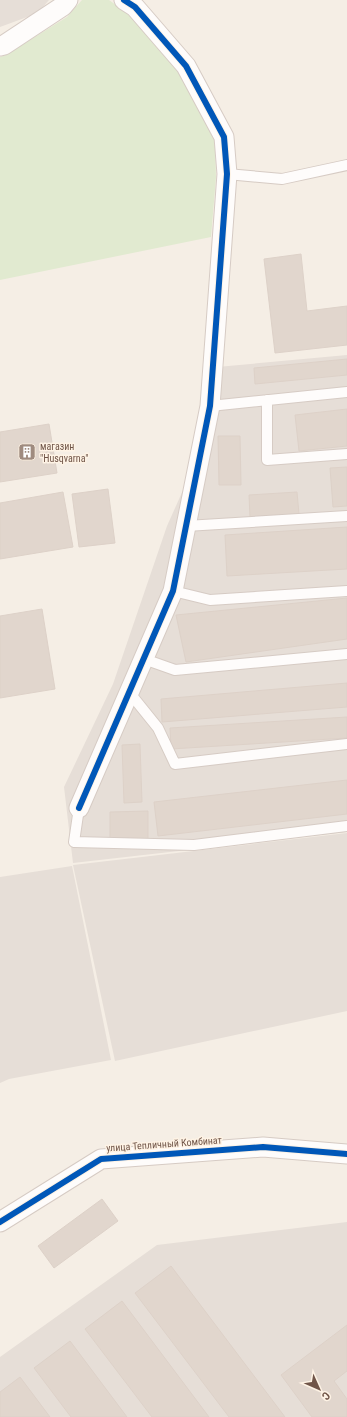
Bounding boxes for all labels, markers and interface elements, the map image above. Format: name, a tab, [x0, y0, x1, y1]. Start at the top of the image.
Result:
place label: магазин "Husqvarna"	[40, 441, 88, 464]
building icon: магазин "Husqvarna"	[17, 442, 37, 462]
street label: улица Тепличный Комбинат	[106, 1134, 222, 1154]
north arrow	[299, 1369, 339, 1409]
text: С	[319, 1389, 333, 1403]

